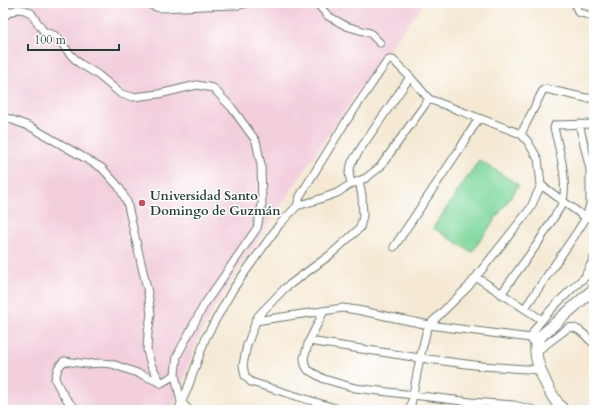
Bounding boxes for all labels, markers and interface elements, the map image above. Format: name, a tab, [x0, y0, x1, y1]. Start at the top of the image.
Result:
scale bar	[28, 26, 119, 52]
text: 100 m	[34, 32, 67, 48]
place label: Universidad Santo Domingo de Guzmán	[150, 187, 281, 220]
marker: Universidad Santo Domingo de Guzmán	[137, 198, 147, 208]

